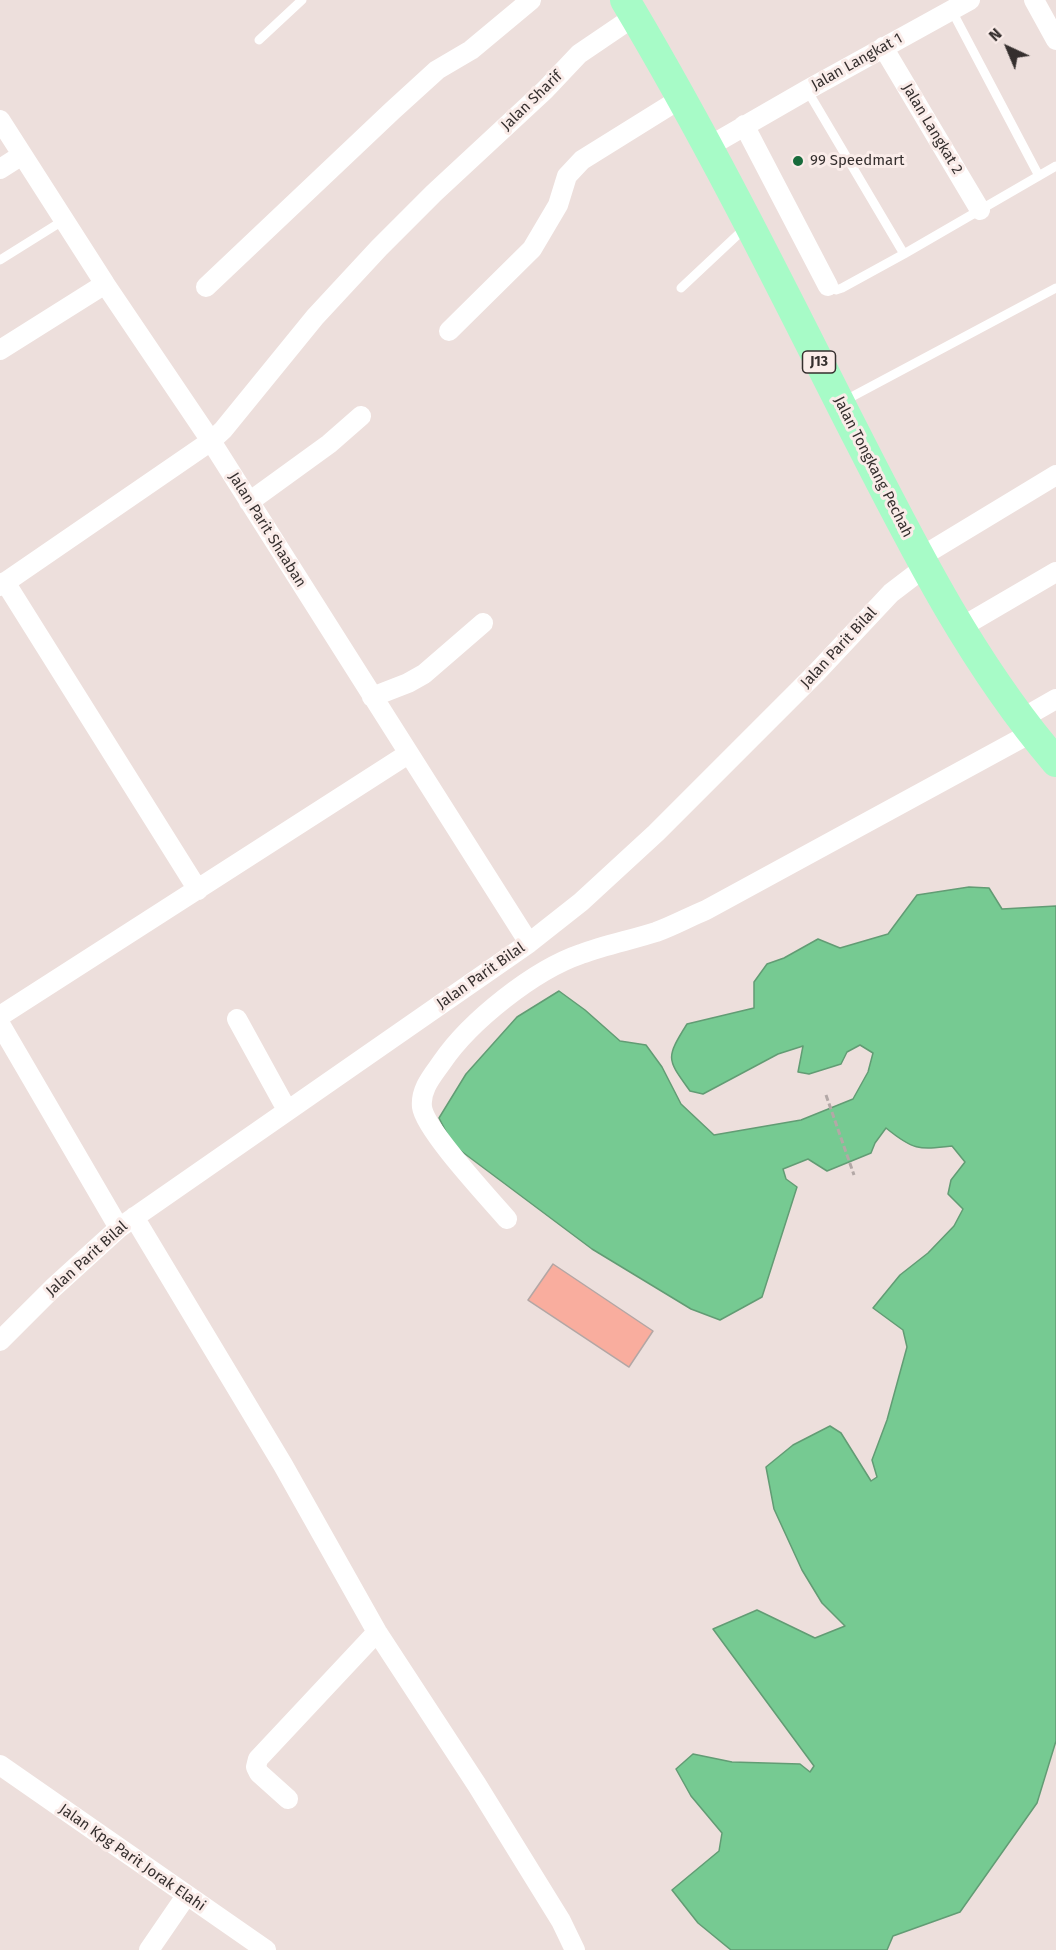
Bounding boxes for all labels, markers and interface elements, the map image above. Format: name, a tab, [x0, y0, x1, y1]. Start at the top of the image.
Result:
north arrow	[978, 18, 1038, 78]
text: N	[985, 24, 1006, 45]
street label: Jalan Langkat 1	[808, 30, 906, 94]
street label: Jalan Sharif	[498, 67, 566, 135]
street label: Jalan Langkat 2	[898, 81, 966, 177]
place label: 99 Speedmart	[810, 152, 904, 170]
marker: 99 Speedmart	[791, 154, 805, 168]
road number: J13	[802, 351, 836, 373]
street label: Jalan Tongkang Pechah	[830, 394, 916, 540]
street label: Jalan Parit Shaaban	[224, 469, 310, 591]
street label: Jalan Parit Bilal	[797, 604, 881, 692]
street label: Jalan Parit Bilal	[434, 939, 528, 1013]
street label: Jalan Parit Bilal	[43, 1218, 131, 1300]
street label: Jalan Kpg Parit Jorak Elahi	[55, 1801, 209, 1915]

